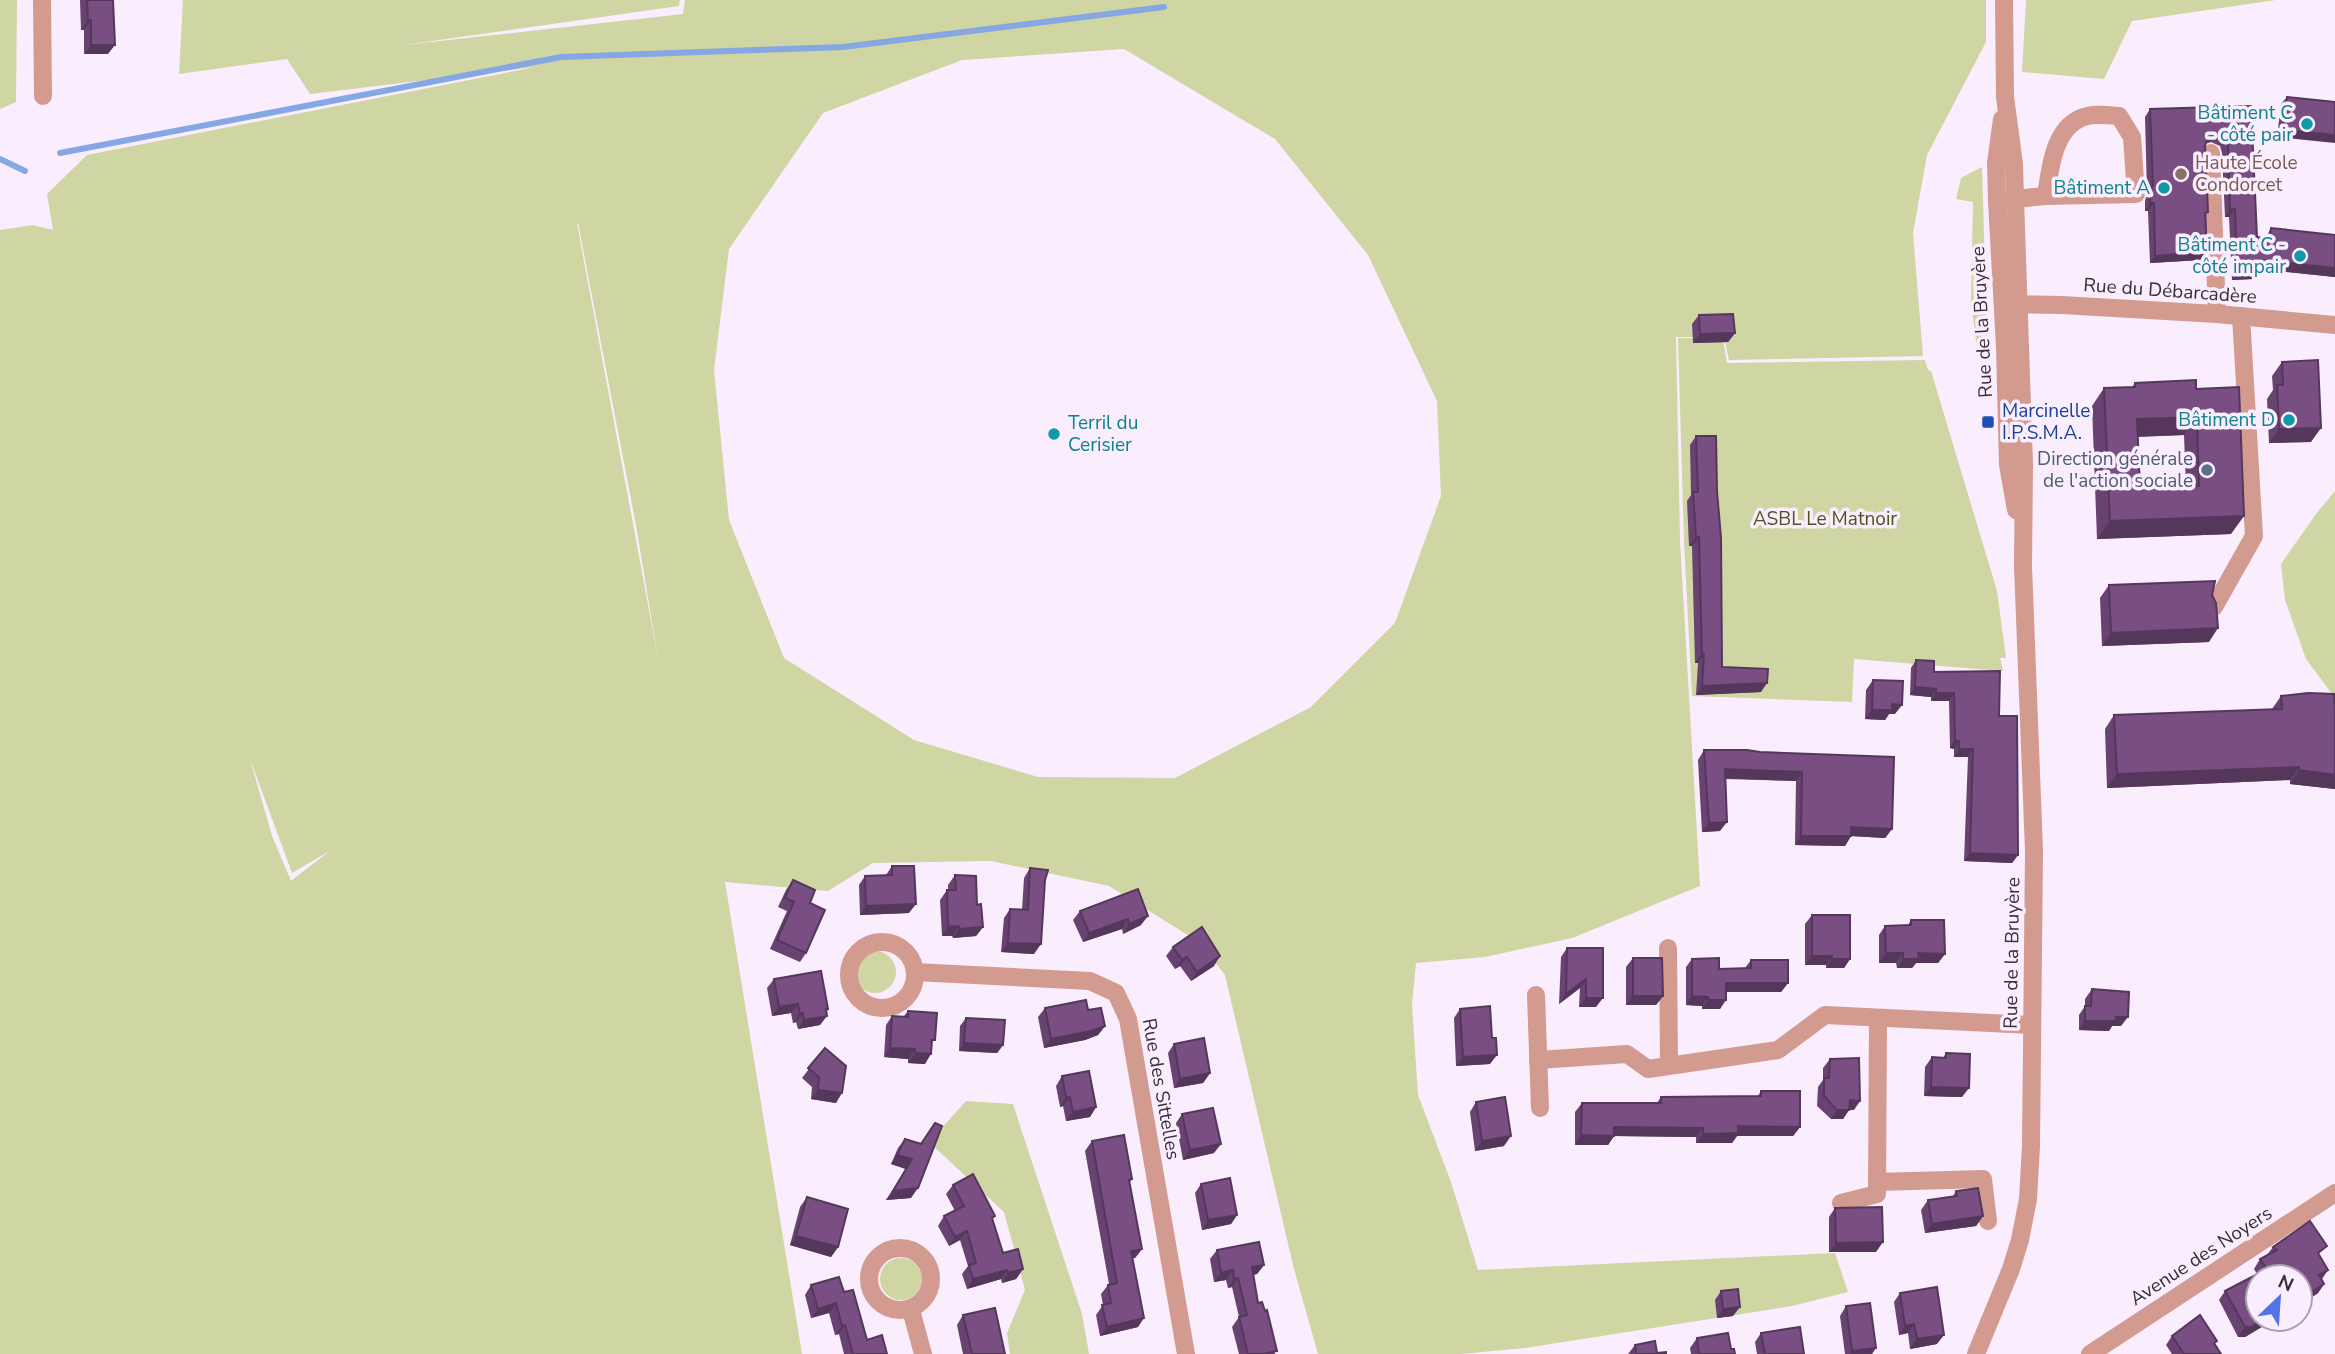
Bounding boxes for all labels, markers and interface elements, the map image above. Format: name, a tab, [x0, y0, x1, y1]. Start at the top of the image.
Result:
place label: Bâtiment C - côté pair	[2198, 100, 2293, 148]
marker: Bâtiment C - côté pair	[2299, 116, 2315, 132]
place label: Haute École Condorcet	[2195, 150, 2298, 198]
marker: Haute École Condorcet	[2173, 166, 2189, 182]
place label: Bâtiment A	[2053, 175, 2150, 201]
marker: Bâtiment A	[2156, 180, 2172, 196]
place label: Bâtiment C - côté impair	[2178, 232, 2286, 280]
street label: Rue de la Bruyère	[1965, 246, 1999, 398]
marker: Bâtiment C - côté impair	[2292, 248, 2308, 264]
street label: Rue du Débarcadère	[2082, 272, 2258, 310]
place label: Marcinelle I.P.S.M.A.	[2002, 398, 2090, 446]
place label: Bâtiment D	[2178, 407, 2275, 433]
place label: Terril du Cerisier	[1068, 410, 1138, 458]
marker: Bâtiment D	[2281, 412, 2297, 428]
marker: Marcinelle I.P.S.M.A.	[1980, 414, 1996, 430]
marker: Terril du Cerisier	[1046, 426, 1062, 442]
place label: Direction générale de l'action sociale	[2037, 446, 2193, 494]
marker: Direction générale de l'action sociale	[2199, 462, 2215, 478]
park label: ASBL Le Matnoir	[1753, 506, 1897, 532]
street label: Rue de la Bruyère	[1998, 877, 2026, 1029]
street label: Rue des Sittelles	[1136, 1016, 1186, 1162]
street label: Avenue des Noyers	[2125, 1200, 2277, 1312]
north arrow	[2244, 1263, 2314, 1333]
text: N	[2274, 1269, 2298, 1298]

